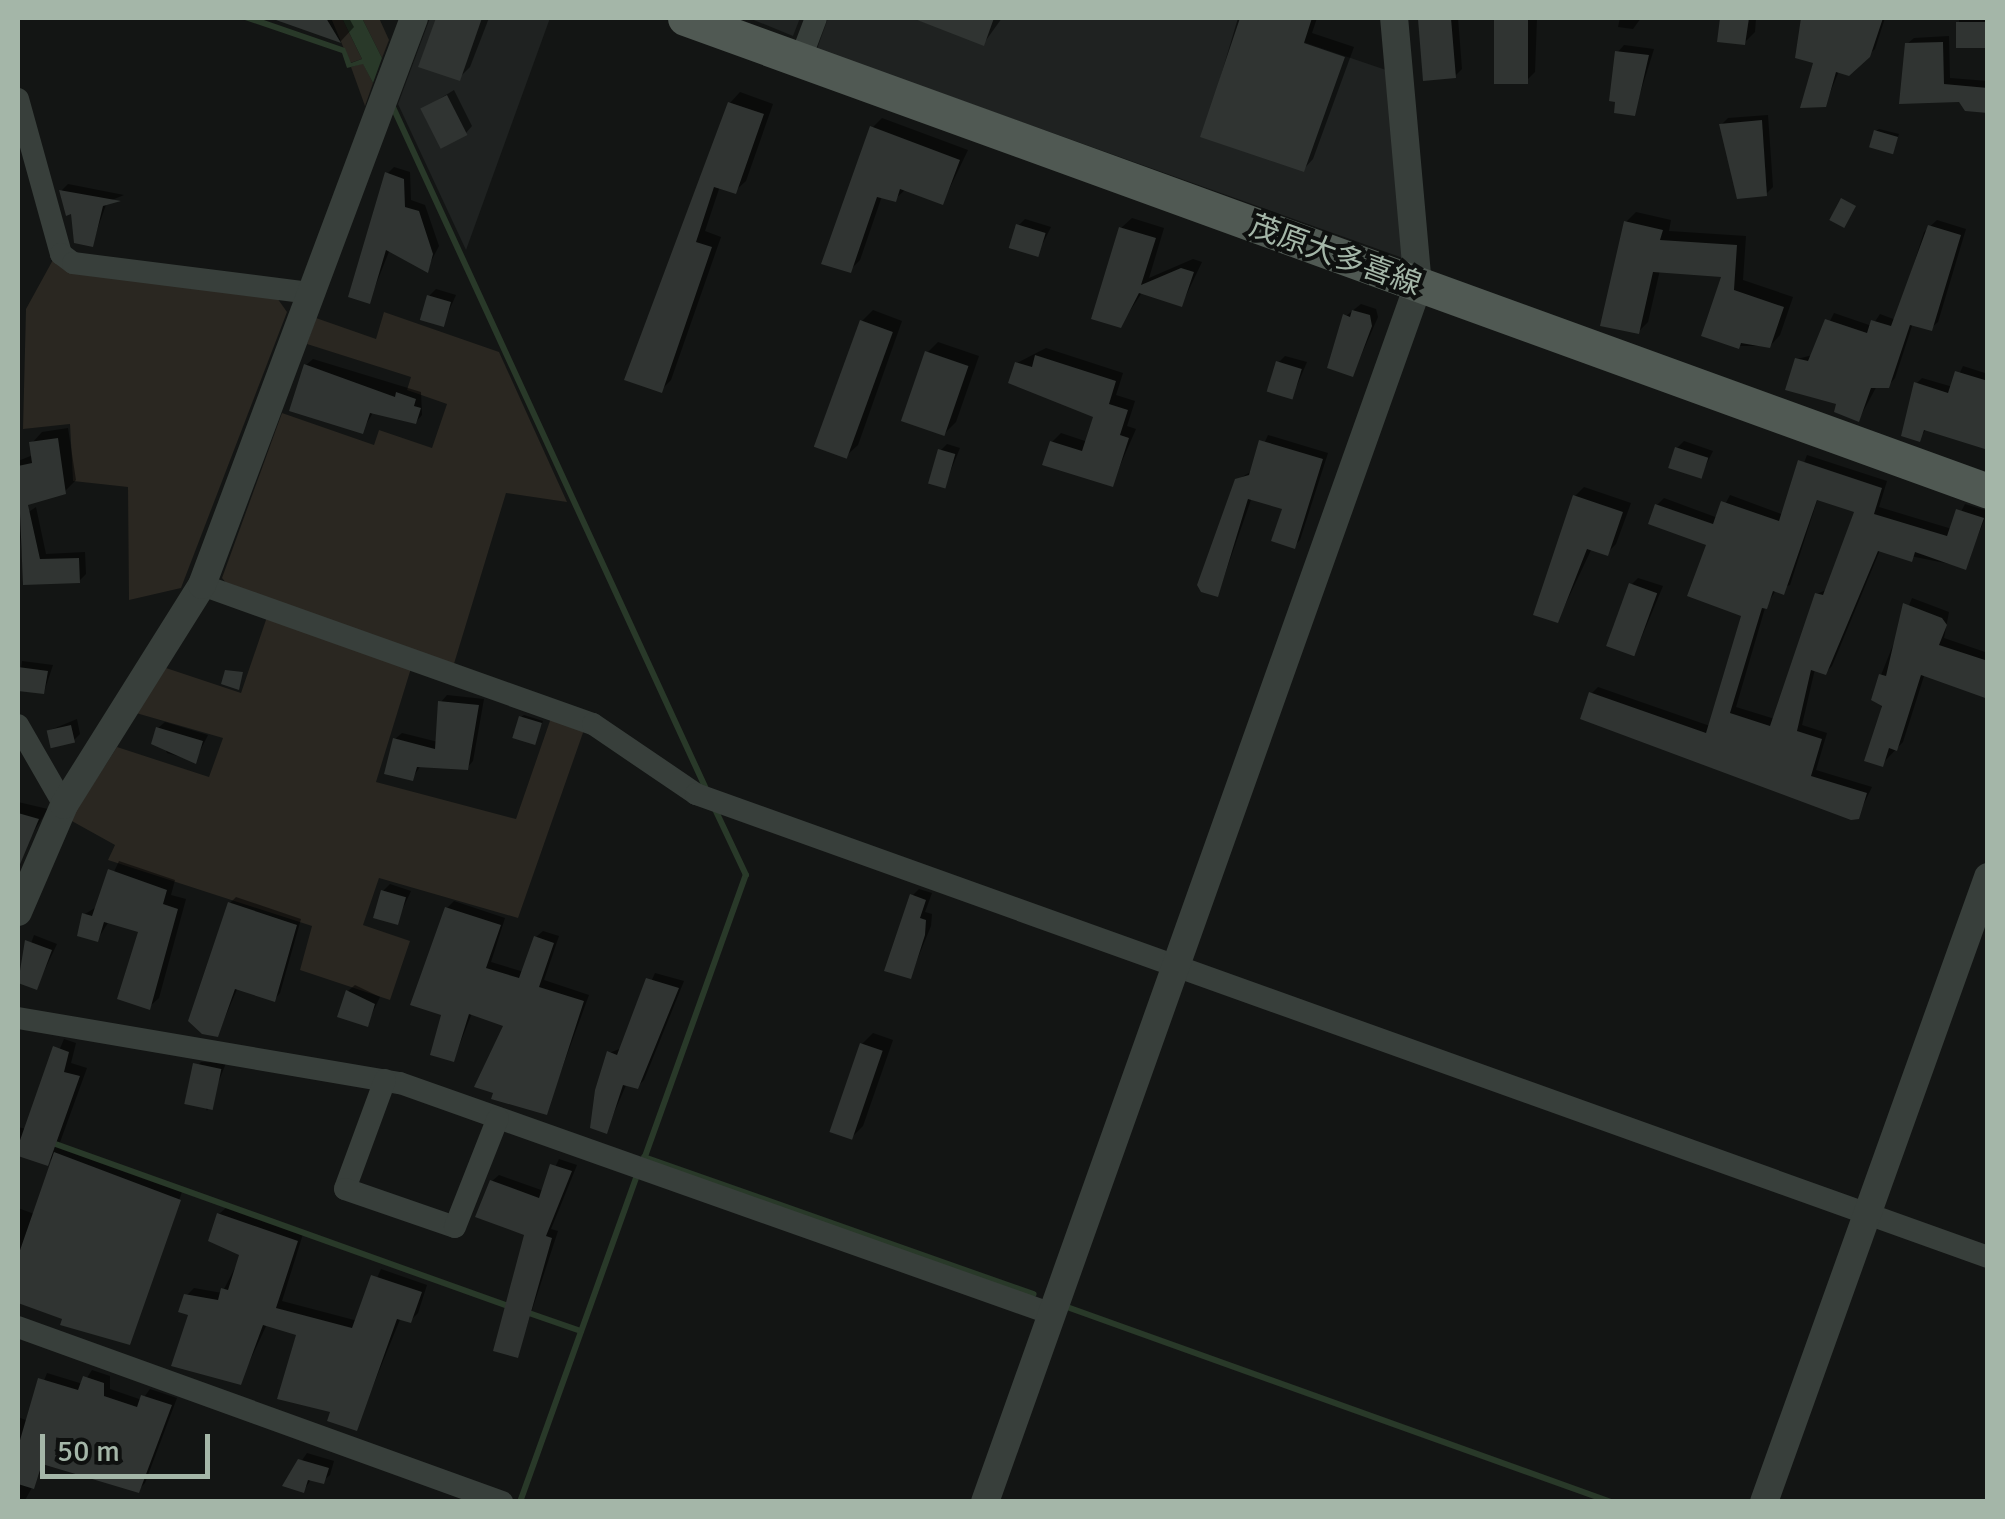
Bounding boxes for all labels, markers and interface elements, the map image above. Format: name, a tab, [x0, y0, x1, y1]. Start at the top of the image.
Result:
street label: 茂原大多喜線	[1244, 208, 1426, 304]
scale bar	[45, 1414, 215, 1476]
text: 50 m	[57, 1433, 120, 1470]

